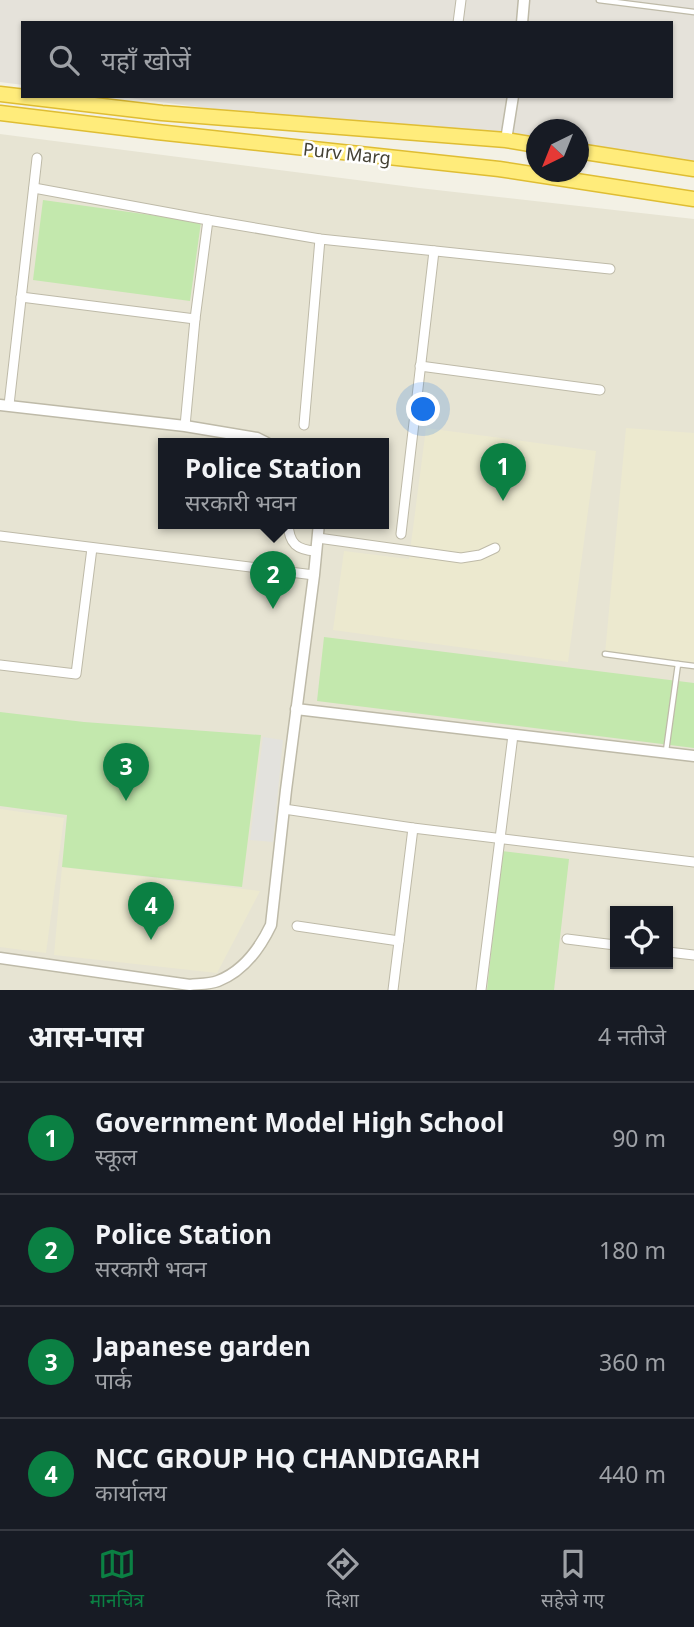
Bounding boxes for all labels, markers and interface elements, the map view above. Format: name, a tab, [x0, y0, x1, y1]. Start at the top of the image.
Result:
search box	[21, 21, 673, 98]
icon: search	[45, 41, 83, 79]
text: यहाँ खोजें	[101, 42, 191, 78]
north arrow	[526, 119, 589, 182]
street label: Purv Marg	[302, 136, 392, 170]
your location	[406, 392, 440, 426]
popup	[158, 438, 389, 529]
pin: 1	[480, 443, 526, 501]
text: Police Station	[185, 450, 362, 486]
text: सरकारी भवन	[185, 486, 297, 518]
pin: 2	[250, 551, 296, 609]
pin: 3	[103, 743, 149, 801]
pin: 4	[128, 882, 174, 940]
map controls	[610, 906, 673, 969]
button: locate	[610, 906, 673, 969]
text: आस-पास	[28, 1015, 144, 1056]
text: 4 नतीजे	[598, 1020, 666, 1052]
text: Government Model High School	[95, 1104, 504, 1140]
text: 1	[44, 1122, 58, 1154]
text: 90 m	[612, 1122, 666, 1154]
text: स्कूल	[95, 1140, 137, 1172]
text: Police Station	[95, 1216, 272, 1252]
text: 2	[44, 1234, 58, 1266]
text: 180 m	[599, 1234, 666, 1266]
text: सरकारी भवन	[95, 1252, 207, 1284]
text: Japanese garden	[95, 1328, 311, 1364]
text: 3	[44, 1346, 58, 1378]
text: 360 m	[599, 1346, 666, 1378]
text: पार्क	[95, 1364, 132, 1396]
text: NCC GROUP HQ CHANDIGARH	[95, 1440, 481, 1476]
text: 4	[44, 1458, 58, 1490]
text: 440 m	[599, 1458, 666, 1490]
text: कार्यालय	[95, 1476, 167, 1508]
tab: मानचित्र	[90, 1545, 144, 1613]
tab: दिशा	[324, 1545, 362, 1613]
tab: सहेजे गए	[541, 1545, 604, 1613]

